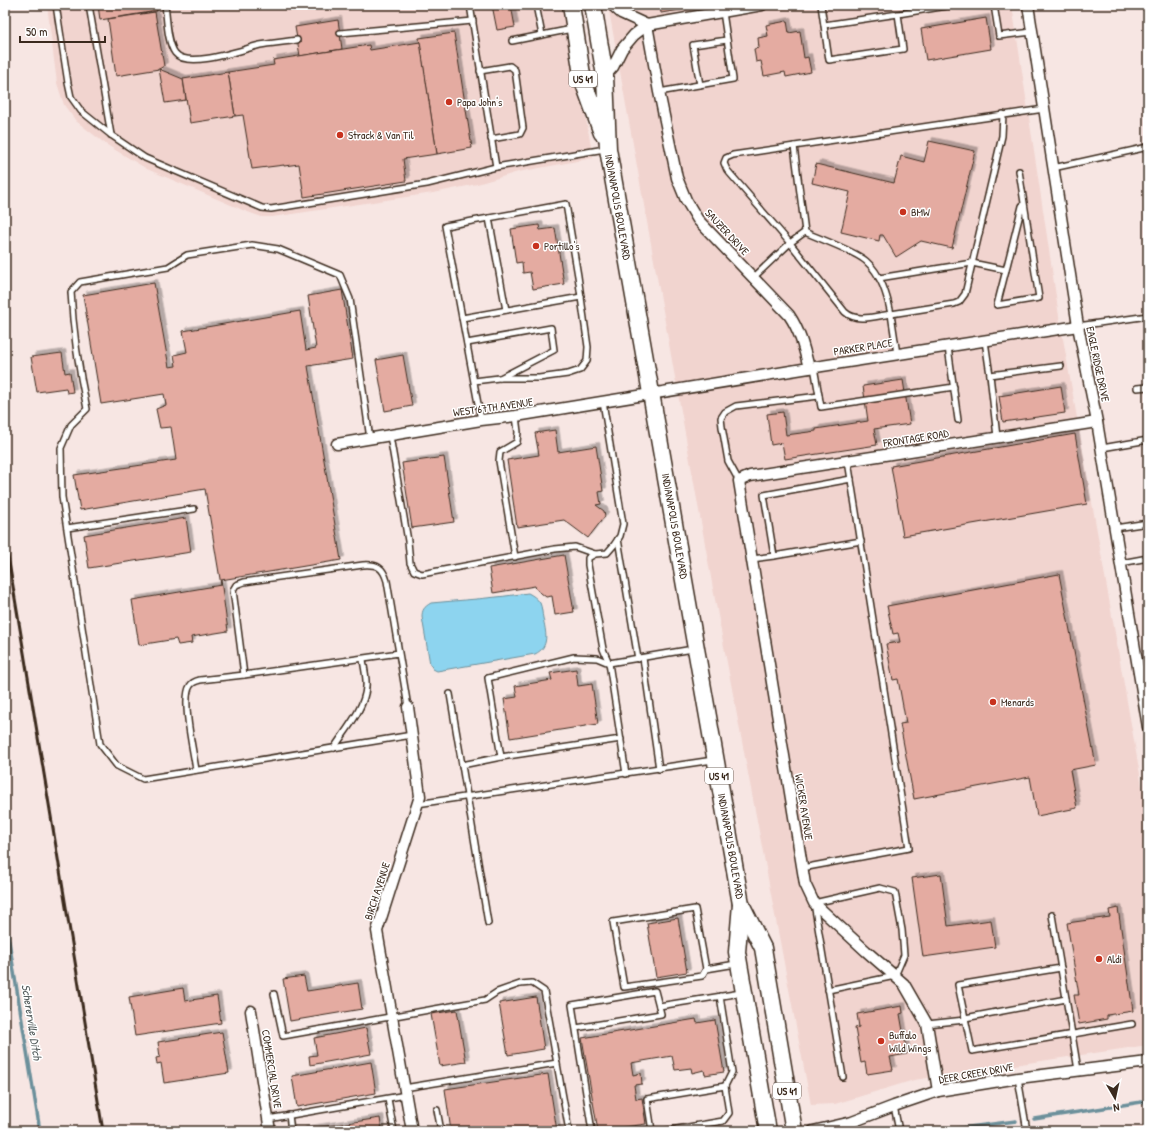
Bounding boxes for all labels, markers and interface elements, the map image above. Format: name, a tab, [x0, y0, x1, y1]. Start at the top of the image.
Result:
scale bar	[20, 18, 105, 44]
text: 50 m	[26, 23, 47, 40]
road number: US 41	[569, 71, 597, 87]
place label: Papa John's	[457, 95, 502, 109]
marker: Papa John's	[444, 97, 454, 107]
place label: Strack & Van Til	[348, 128, 414, 142]
marker: Strack & Van Til	[335, 130, 345, 140]
street label: INDIANAPOLIS BOULEVARD	[602, 153, 634, 262]
place label: BMW	[911, 205, 930, 219]
street label: SAUZER DRIVE	[702, 206, 752, 258]
marker: BMW	[898, 207, 908, 217]
place label: Portillo's	[544, 239, 579, 253]
marker: Portillo's	[531, 241, 541, 251]
street label: EAGLE RIDGE DRIVE	[1083, 325, 1113, 403]
street label: PARKER PLACE	[833, 335, 894, 359]
street label: WEST 67TH AVENUE	[452, 394, 534, 420]
street label: FRONTAGE ROAD	[881, 426, 950, 450]
street label: INDIANAPOLIS BOULEVARD	[659, 472, 691, 581]
place label: Menards	[1001, 695, 1034, 709]
marker: Menards	[988, 697, 998, 707]
road number: US 41	[705, 768, 733, 784]
street label: WICKER AVENUE	[792, 773, 816, 841]
street label: INDIANAPOLIS BOULEVARD	[715, 792, 747, 901]
street label: BIRCH AVENUE	[361, 860, 393, 922]
place label: Aldi	[1107, 952, 1122, 966]
marker: Aldi	[1094, 954, 1104, 964]
water label: Schererville Ditch	[18, 983, 47, 1062]
place label: Buffalo Wild Wings	[889, 1028, 931, 1055]
street label: COMMERCIAL DRIVE	[259, 1029, 285, 1110]
marker: Buffalo Wild Wings	[876, 1036, 886, 1046]
street label: DEER CREEK DRIVE	[938, 1060, 1014, 1086]
north arrow	[1095, 1078, 1135, 1118]
road number: US 41	[773, 1083, 801, 1099]
text: N	[1112, 1101, 1121, 1115]

